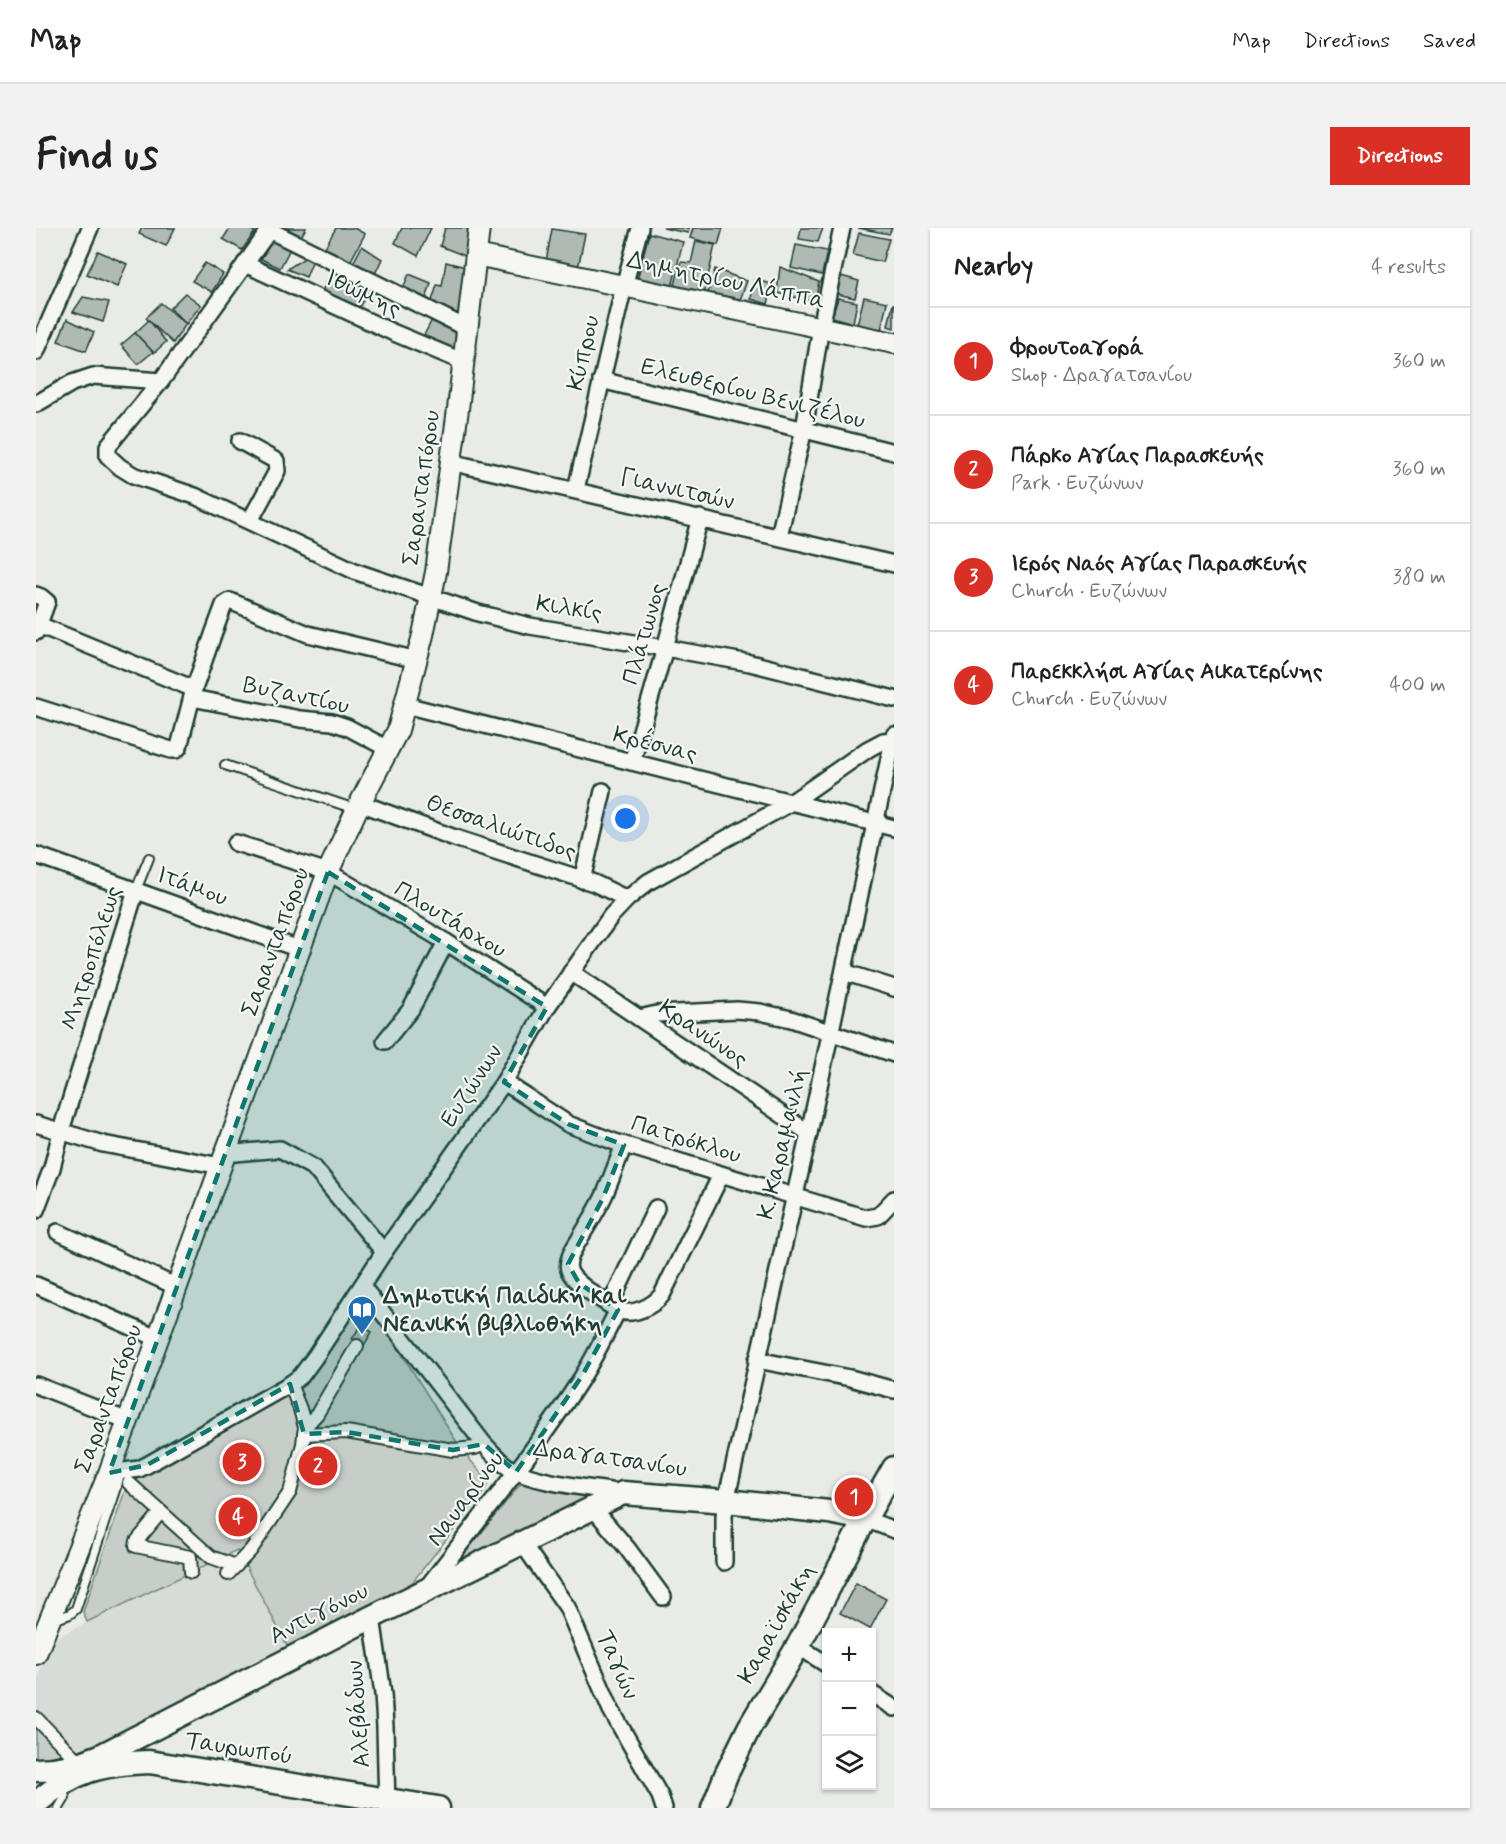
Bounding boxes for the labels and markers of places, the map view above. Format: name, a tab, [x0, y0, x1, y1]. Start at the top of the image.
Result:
place label: Δημοτική Παιδική και Νεανική βιβλιοθήκη	[382, 1281, 628, 1340]
library icon: Δημοτική Παιδική και Νεανική βιβλιοθήκη	[346, 1294, 378, 1336]
pin: 3	[222, 1440, 262, 1484]
pin: 2	[298, 1444, 338, 1488]
pin: 1	[834, 1474, 874, 1520]
pin: 4	[218, 1494, 258, 1540]

